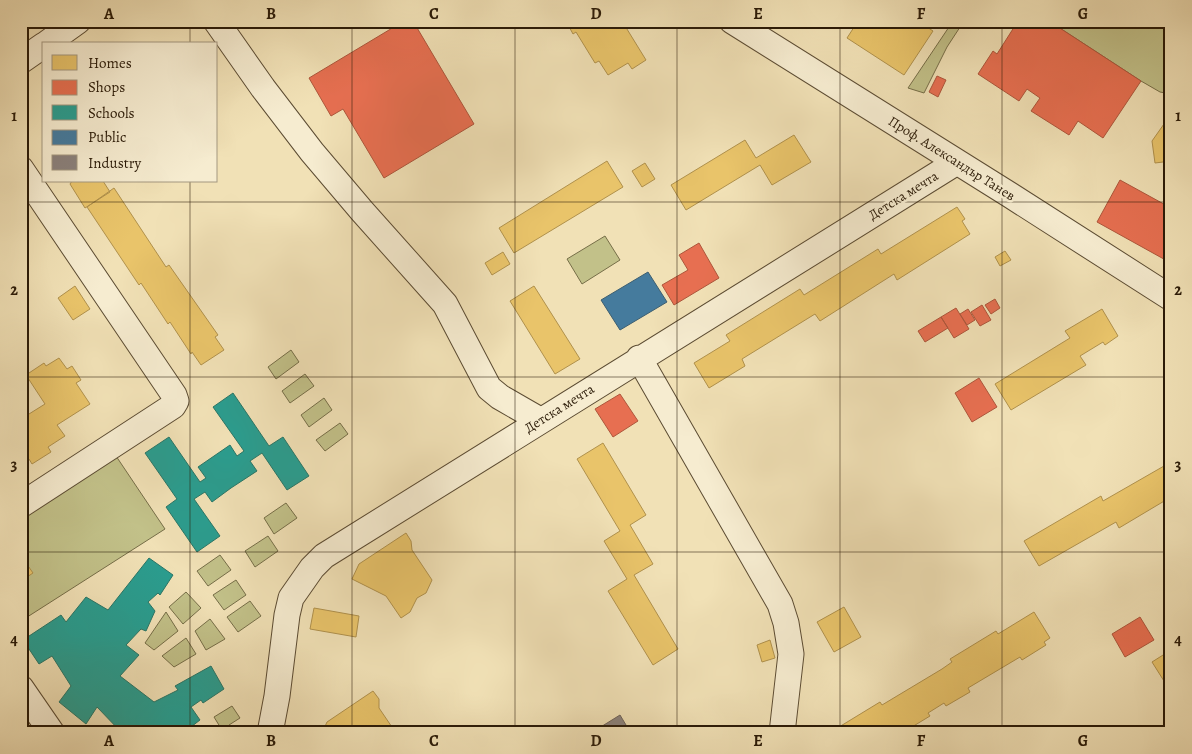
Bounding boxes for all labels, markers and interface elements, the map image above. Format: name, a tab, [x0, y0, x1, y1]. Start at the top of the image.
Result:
text: A	[103, 3, 115, 25]
text: B	[266, 3, 276, 25]
text: C	[429, 3, 439, 25]
text: D	[590, 3, 602, 25]
text: E	[753, 3, 763, 25]
text: F	[917, 3, 926, 25]
text: G	[1078, 3, 1088, 25]
legend	[42, 42, 218, 182]
text: Homes	[88, 53, 132, 73]
text: Shops	[88, 77, 125, 97]
text: Schools	[88, 103, 135, 123]
text: 1	[11, 105, 17, 127]
text: 1	[1175, 105, 1181, 127]
street label: Проф. Александър Танев	[885, 112, 1019, 206]
text: Public	[88, 127, 126, 147]
text: Industry	[88, 153, 142, 173]
street label: Детска мечта	[865, 166, 942, 224]
text: 2	[10, 279, 18, 301]
text: 2	[1174, 279, 1182, 301]
street label: Детска мечта	[521, 379, 598, 437]
text: 3	[11, 454, 18, 476]
text: 3	[1175, 454, 1182, 476]
text: 4	[10, 629, 18, 651]
text: 4	[1174, 629, 1182, 651]
text: A	[103, 730, 115, 752]
text: B	[266, 730, 276, 752]
text: C	[429, 730, 439, 752]
text: D	[590, 730, 602, 752]
text: E	[753, 730, 763, 752]
text: F	[917, 730, 926, 752]
text: G	[1078, 730, 1088, 752]

